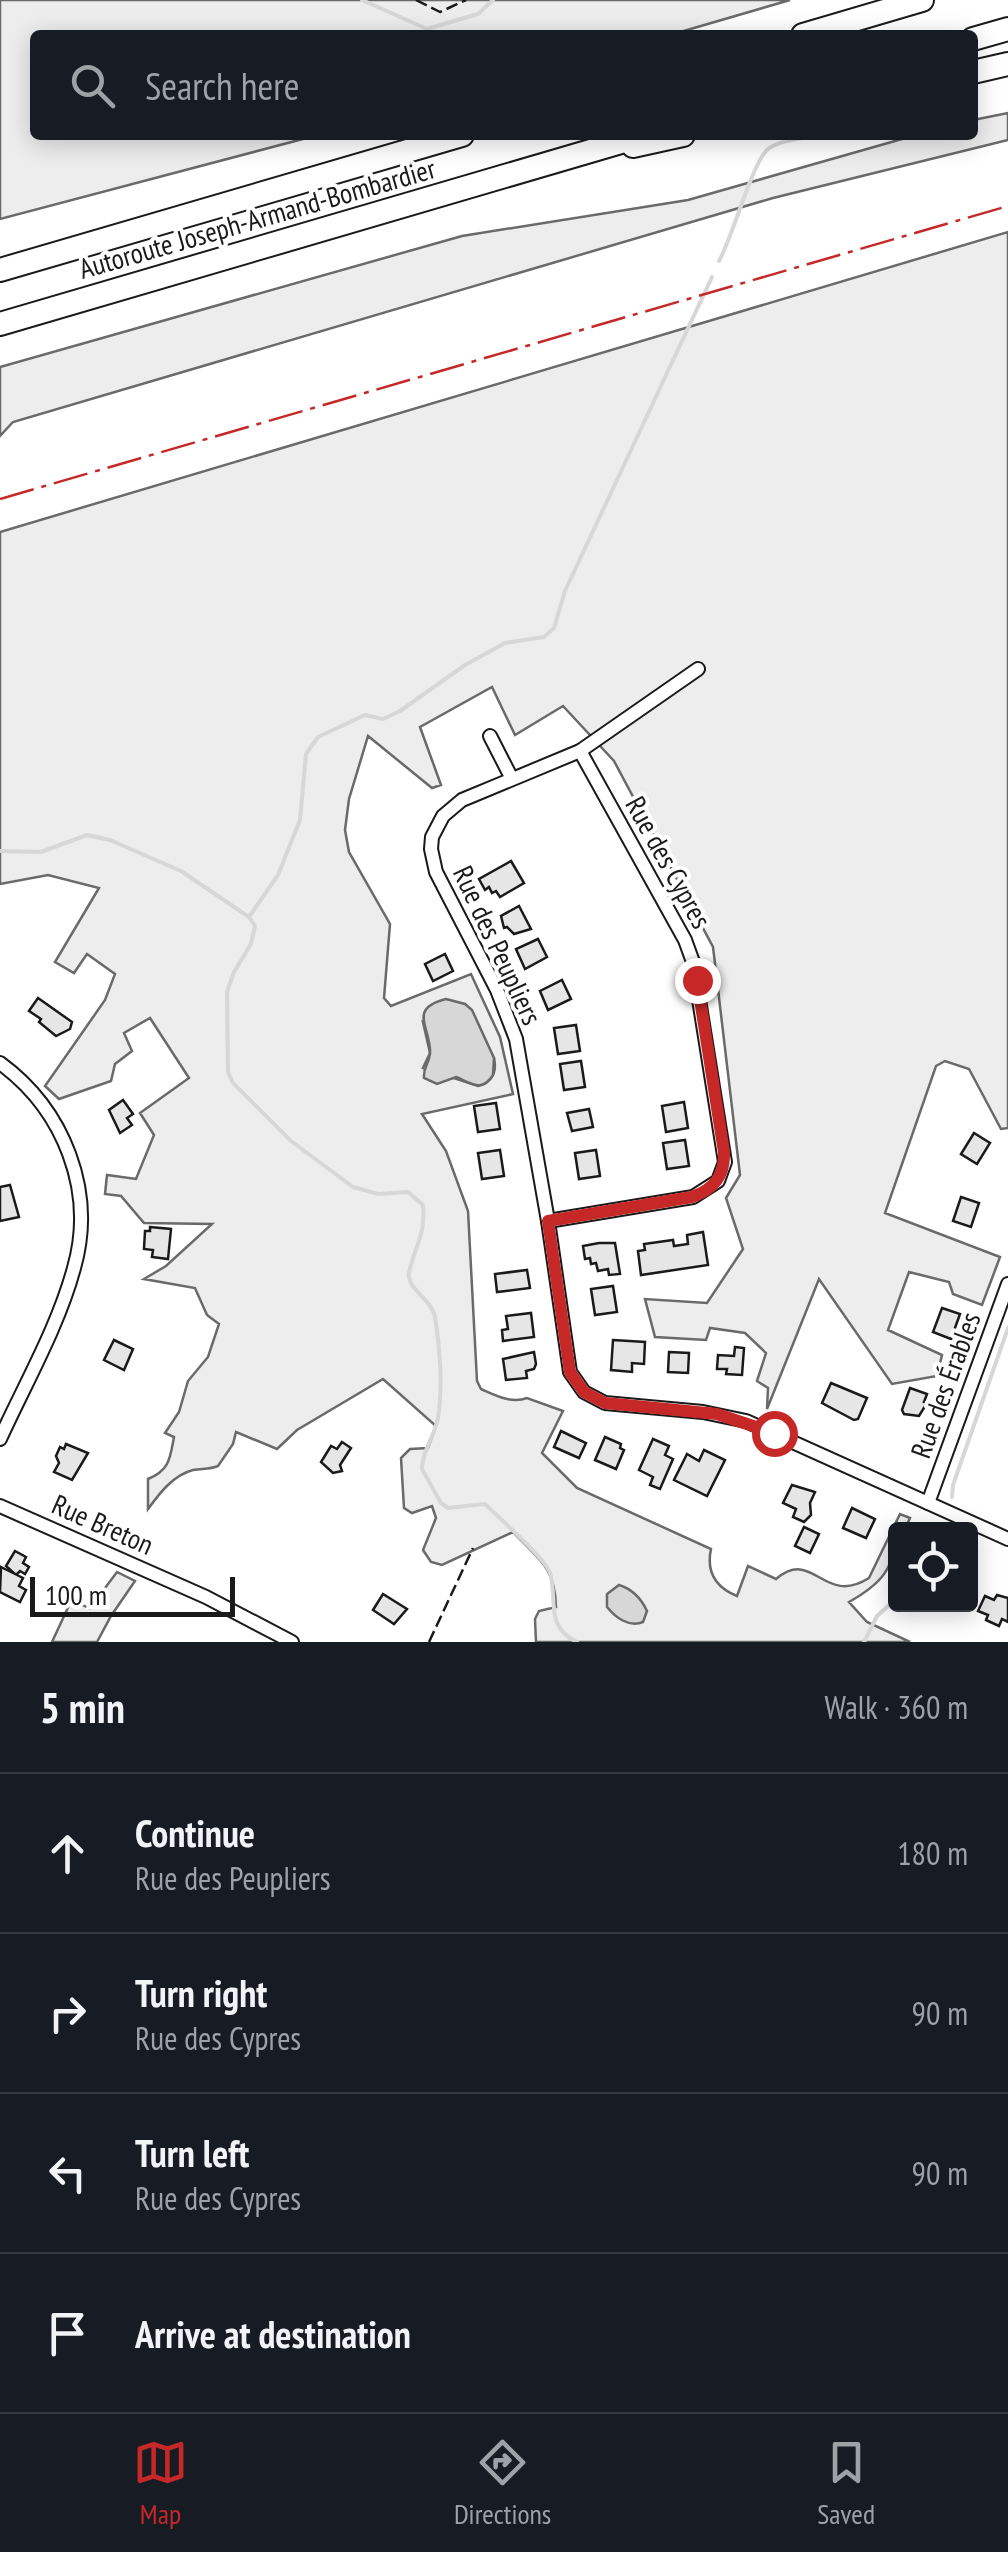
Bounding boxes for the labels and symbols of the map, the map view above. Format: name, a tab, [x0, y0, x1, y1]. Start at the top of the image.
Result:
street label: Autoroute Joseph-Armand-Bombardier	[74, 149, 440, 287]
street label: Rue des Cypres	[618, 789, 720, 935]
street label: Rue des Peupliers	[445, 860, 551, 1030]
route end	[675, 958, 721, 1004]
street label: Rue des Érables	[901, 1307, 989, 1463]
route start	[752, 1411, 798, 1457]
street label: Rue Breton	[46, 1485, 160, 1563]
scale bar	[30, 1572, 235, 1616]

